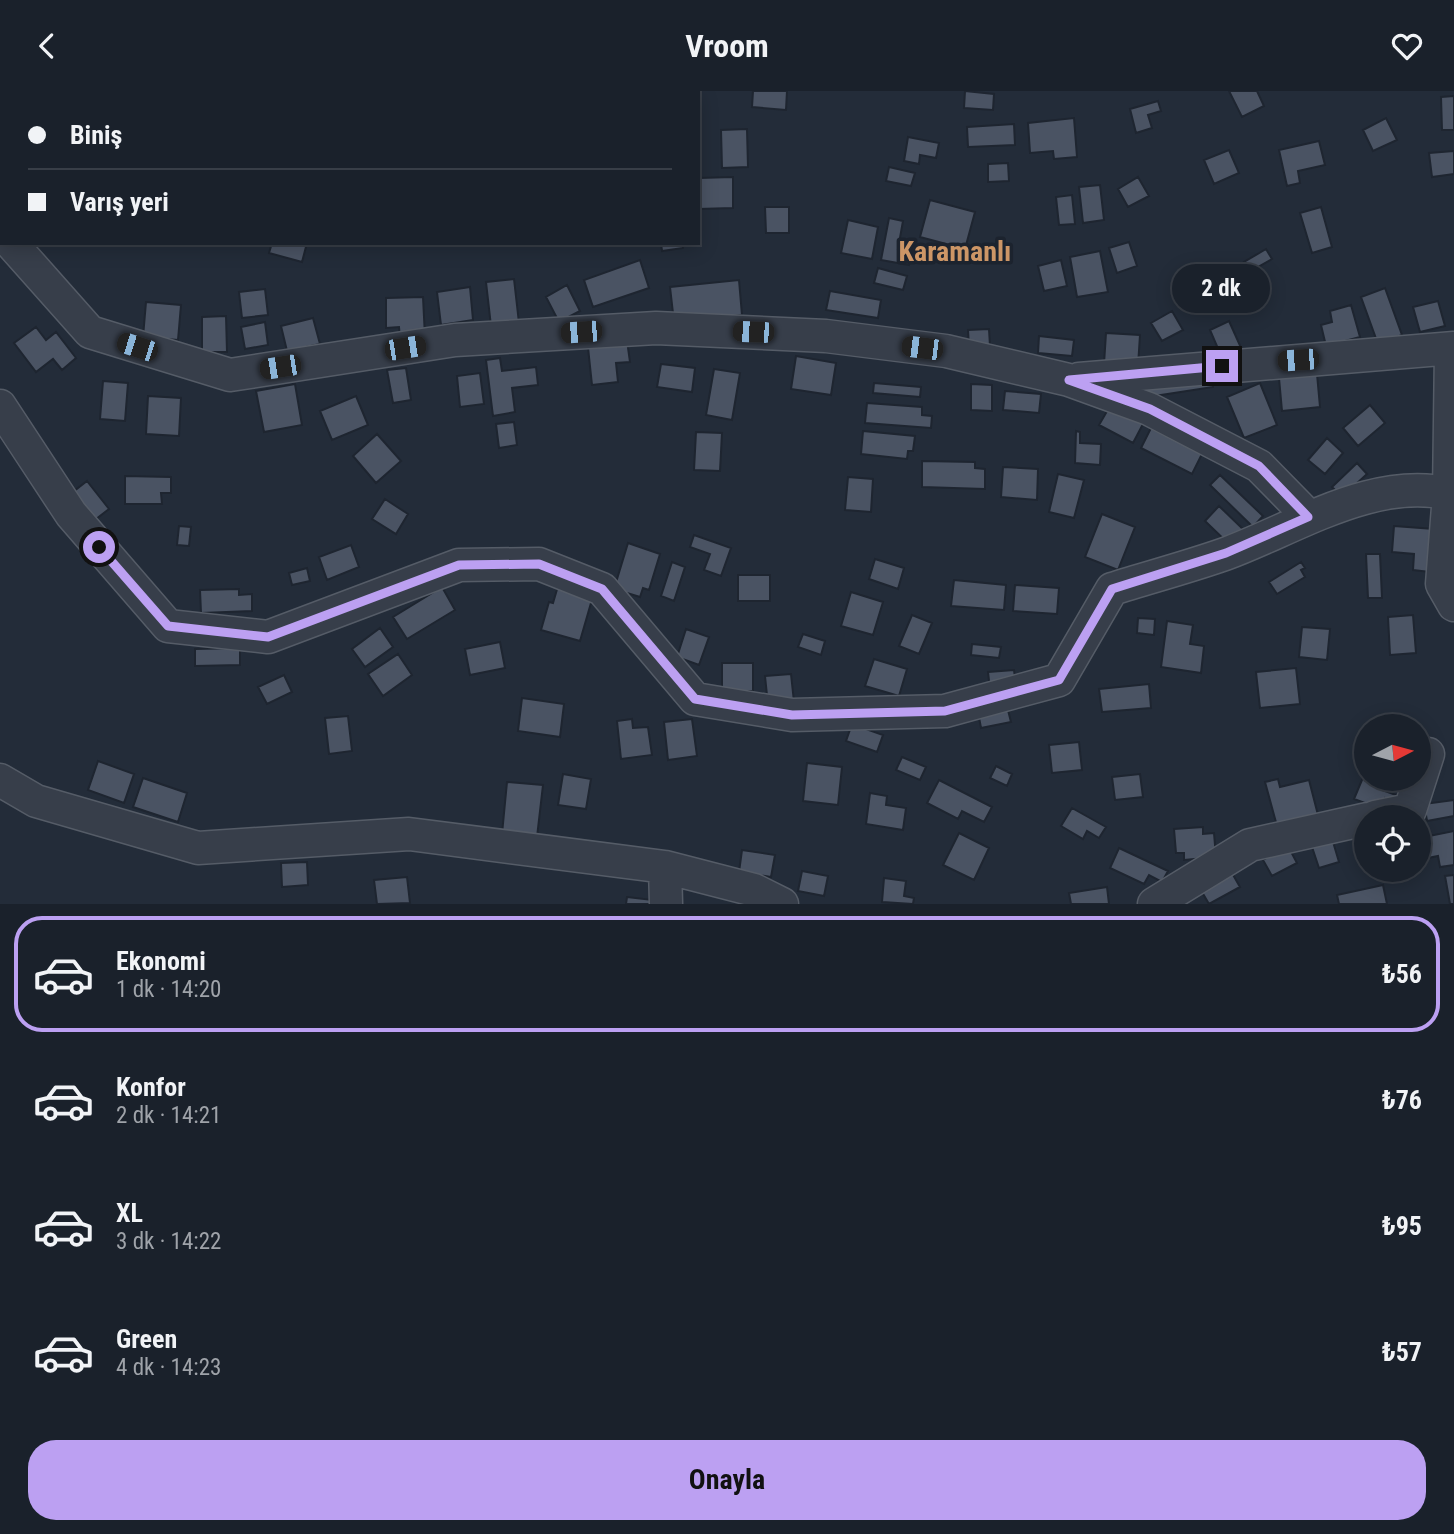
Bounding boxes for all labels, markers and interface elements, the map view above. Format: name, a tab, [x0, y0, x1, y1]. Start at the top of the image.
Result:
icon: back	[28, 27, 66, 65]
text: Vroom	[685, 27, 769, 65]
icon: heart	[1388, 27, 1426, 65]
text: Biniş	[70, 120, 122, 150]
text: Varış yeri	[70, 187, 169, 217]
district label: Karamanlı	[899, 235, 1011, 268]
callout: 2 dk	[1173, 265, 1271, 313]
text: 2 dk	[1201, 275, 1241, 302]
car	[560, 320, 603, 344]
car	[732, 321, 775, 343]
car	[114, 331, 161, 363]
car	[383, 334, 428, 362]
car	[900, 335, 945, 361]
car	[1277, 348, 1320, 372]
route end	[1206, 350, 1238, 382]
car	[258, 353, 303, 381]
route start	[83, 531, 115, 563]
north arrow	[1354, 714, 1432, 791]
map controls	[1354, 714, 1431, 882]
button: locate	[1354, 805, 1431, 882]
icon: car	[32, 943, 95, 1006]
text: Ekonomi	[116, 946, 206, 976]
text: ₺56	[1382, 959, 1422, 989]
text: 1 dk · 14:20	[116, 976, 221, 1003]
icon: car	[32, 1069, 95, 1132]
text: Konfor	[116, 1072, 186, 1102]
text: ₺76	[1382, 1085, 1422, 1115]
text: 2 dk · 14:21	[116, 1102, 221, 1129]
icon: car	[32, 1195, 95, 1258]
text: XL	[116, 1198, 143, 1228]
text: ₺95	[1382, 1211, 1422, 1241]
text: 3 dk · 14:22	[116, 1228, 221, 1255]
icon: car	[32, 1321, 95, 1384]
text: Green	[116, 1324, 177, 1354]
text: ₺57	[1382, 1337, 1422, 1367]
text: 4 dk · 14:23	[116, 1354, 221, 1381]
button: Onayla	[28, 1440, 1426, 1520]

